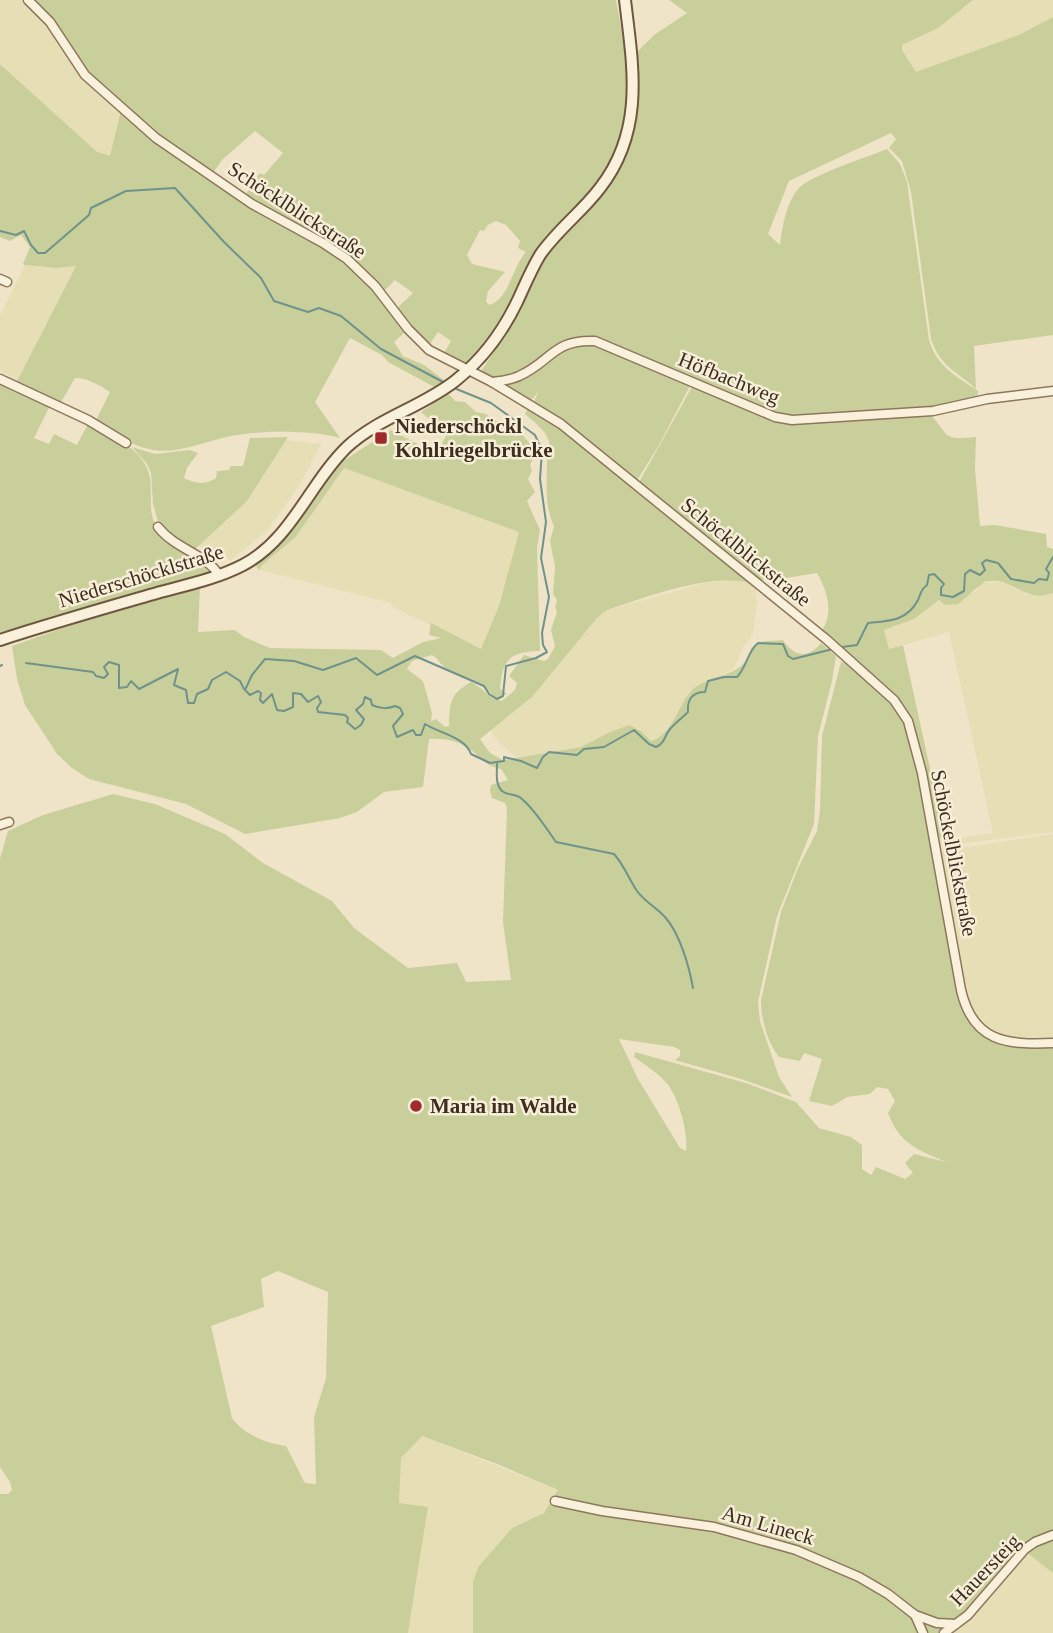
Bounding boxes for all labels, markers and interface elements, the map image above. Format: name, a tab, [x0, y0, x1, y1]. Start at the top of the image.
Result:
street label: Schöcklblickstraße	[223, 156, 371, 264]
street label: Höfbachweg	[675, 347, 784, 409]
place label: Niederschöckl Kohlriegelbrücke	[395, 414, 552, 462]
marker: Niederschöckl Kohlriegelbrücke	[373, 430, 389, 446]
street label: Schöcklblickstraße	[676, 492, 816, 612]
street label: Niederschöcklstraße	[56, 539, 226, 613]
street label: Schöckelblickstraße	[926, 768, 982, 938]
place label: Maria im Walde	[430, 1094, 577, 1118]
marker: Maria im Walde	[408, 1098, 424, 1114]
street label: Am Lineck	[719, 1500, 817, 1550]
street label: Hauersteig	[945, 1529, 1026, 1611]

